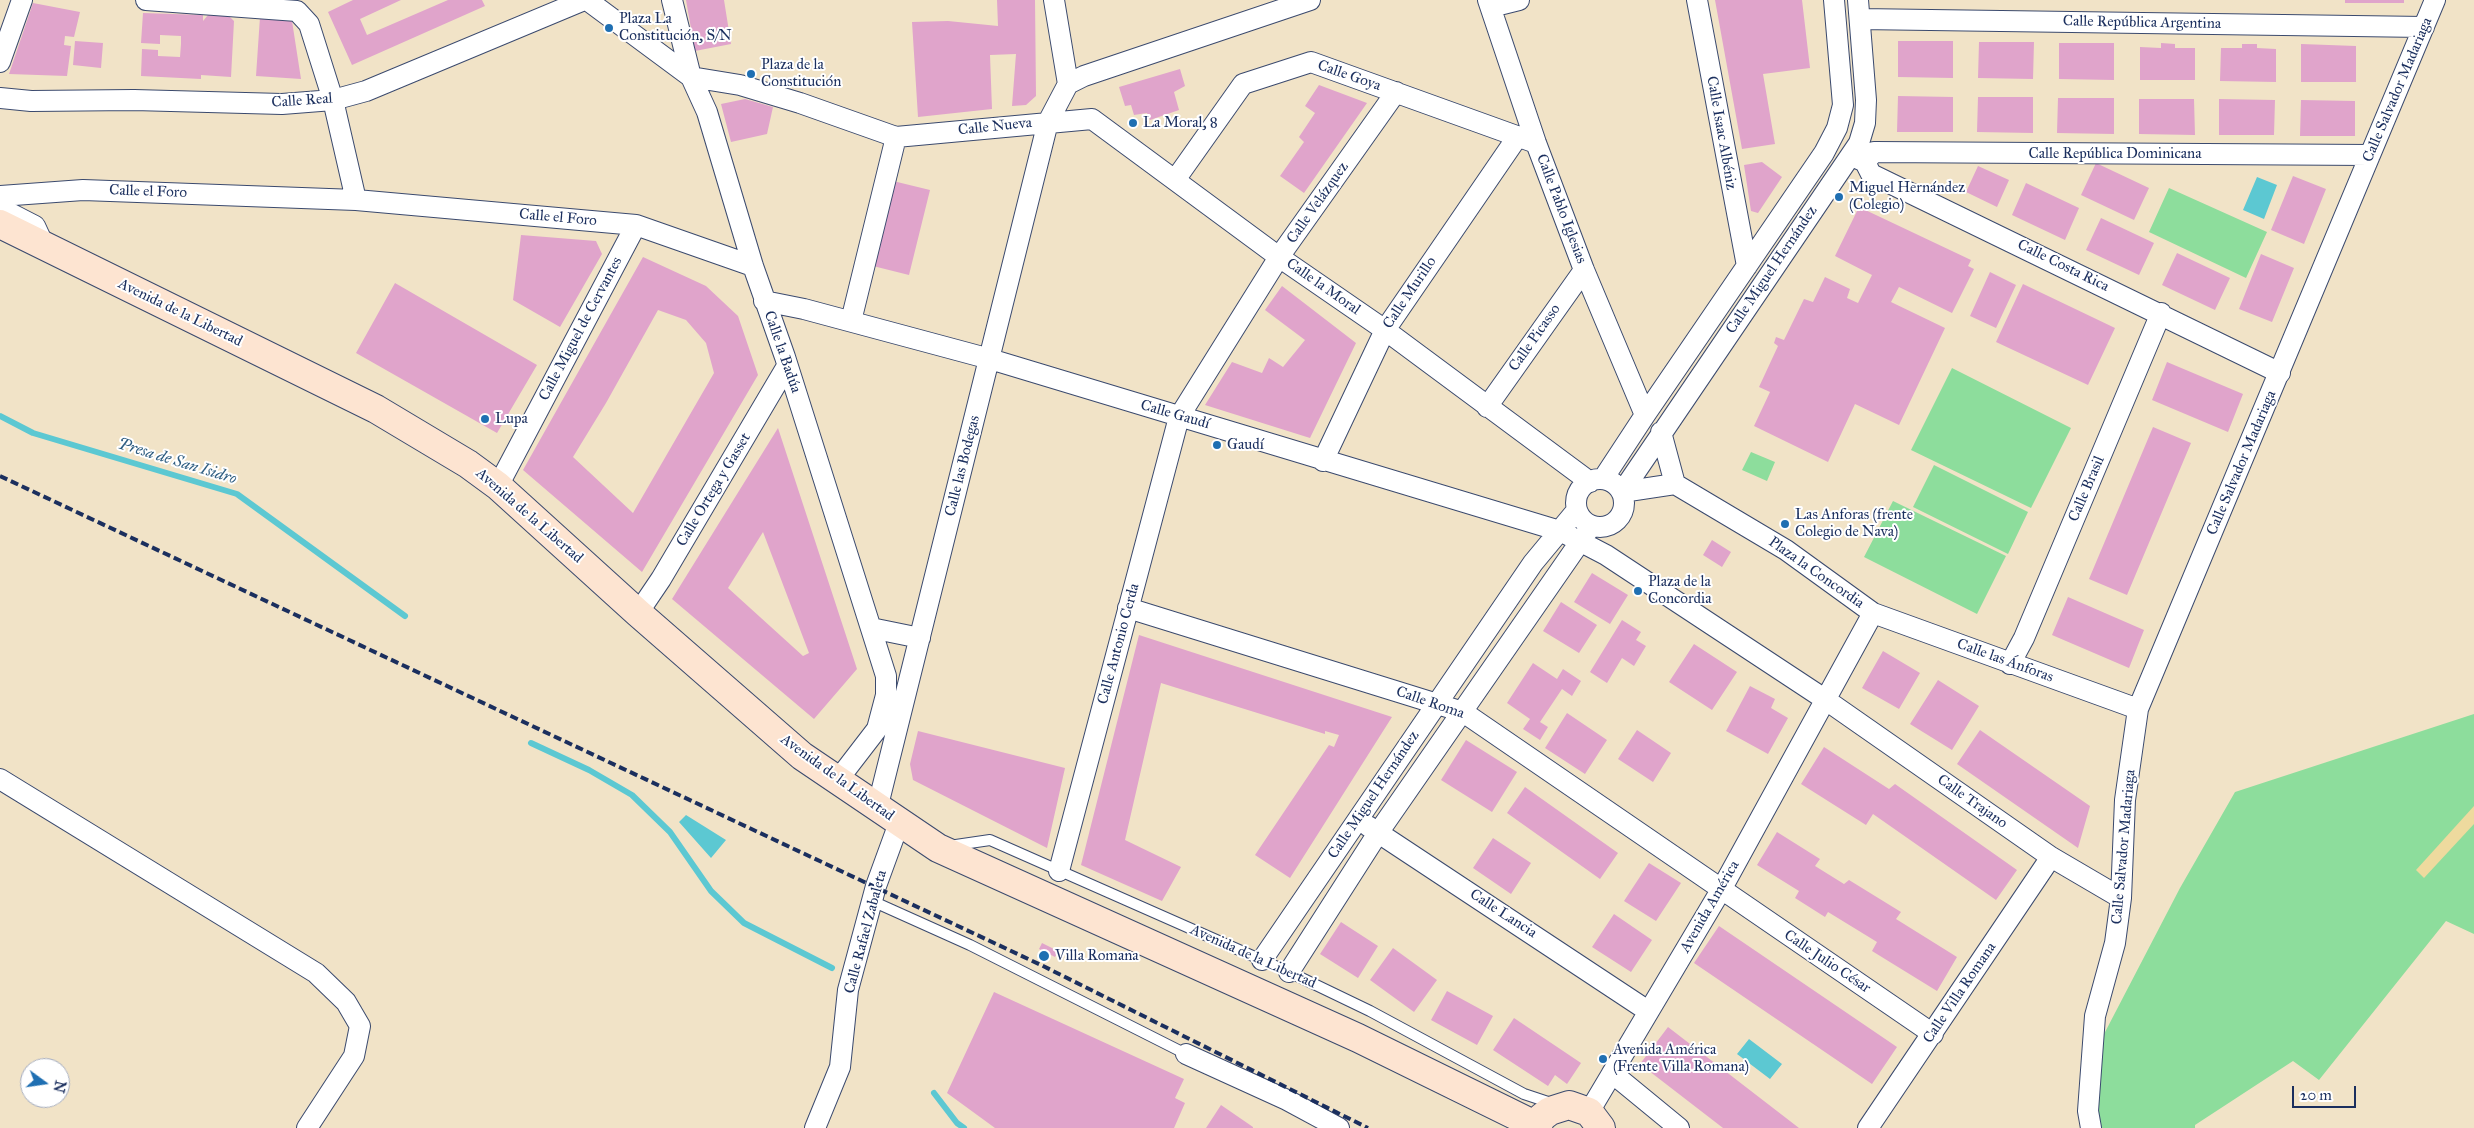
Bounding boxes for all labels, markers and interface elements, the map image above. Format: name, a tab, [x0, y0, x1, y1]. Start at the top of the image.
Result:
place label: Plaza La Constitución, S/N	[619, 10, 732, 45]
street label: Calle República Argentina	[2063, 13, 2221, 33]
street label: Calle Salvador Madariaga	[2359, 15, 2437, 165]
marker: Plaza La Constitución, S/N	[603, 22, 615, 34]
place label: Plaza de la Constitución	[761, 56, 841, 91]
street label: Calle Goya	[1315, 57, 1383, 95]
marker: Plaza de la Constitución	[745, 68, 757, 80]
street label: Calle Isaac Albéniz	[1702, 75, 1740, 191]
street label: Calle Real	[271, 90, 333, 112]
street label: Calle Nueva	[957, 114, 1033, 140]
place label: La Moral, 8	[1143, 114, 1218, 132]
marker: La Moral, 8	[1127, 117, 1139, 129]
street label: Calle República Dominicana	[2028, 145, 2202, 163]
street label: Calle Pablo Iglesias	[1532, 152, 1590, 266]
street label: Calle Velázquez	[1283, 159, 1353, 247]
place label: Miguel Hernández (Colegio)	[1849, 179, 1965, 214]
street label: Calle el Foro	[109, 182, 187, 202]
marker: Miguel Hernández (Colegio)	[1833, 191, 1845, 203]
street label: Calle Miguel Hernández	[1723, 203, 1821, 337]
street label: Calle el Foro	[518, 206, 598, 230]
street label: Calle Costa Rica	[2014, 236, 2112, 296]
street label: Calle Miguel de Cervantes	[535, 254, 627, 404]
street label: Calle Murillo	[1379, 254, 1441, 332]
street label: Calle la Moral	[1282, 255, 1364, 319]
street label: Avenida de la Libertad	[115, 275, 245, 351]
street label: Calle Picasso	[1505, 301, 1565, 375]
street label: Calle la Badúa	[760, 308, 804, 396]
street label: Calle Salvador Madariaga	[2203, 388, 2281, 538]
street label: Calle Gaudí	[1138, 397, 1212, 433]
place label: Lupa	[495, 410, 528, 428]
marker: Lupa	[479, 413, 491, 425]
street label: Calle las Bodegas	[942, 414, 984, 518]
street label: Calle Ortega y Gasset	[673, 430, 755, 550]
water label: Presa de San Isidro	[115, 435, 239, 489]
place label: Gaudí	[1227, 436, 1264, 454]
marker: Gaudí	[1211, 439, 1223, 451]
street label: Calle Brasil	[2065, 453, 2109, 525]
street label: Avenida de la Libertad	[472, 465, 586, 567]
place label: Las Anforas (frente Colegio de Nava)	[1795, 506, 1913, 541]
marker: Las Anforas (frente Colegio de Nava)	[1779, 518, 1791, 530]
street label: Plaza la Concordia	[1765, 533, 1867, 613]
place label: Plaza de la Concordia	[1648, 573, 1712, 608]
street label: Calle Antonio Cerda	[1094, 582, 1144, 706]
marker: Plaza de la Concordia	[1632, 585, 1644, 597]
street label: Calle las Ánforas	[1954, 635, 2056, 687]
street label: Calle Roma	[1393, 683, 1467, 723]
street label: Calle Miguel Hernández	[1325, 728, 1423, 862]
street label: Avenida de la Libertad	[777, 731, 897, 825]
street label: Calle Salvador Madariaga	[2108, 769, 2140, 925]
street label: Calle Trajano	[1933, 771, 2011, 833]
street label: Avenida América	[1676, 858, 1744, 956]
street label: Calle Rafael Zabaleta	[841, 868, 891, 996]
street label: Calle Lancia	[1466, 886, 1540, 942]
street label: Avenida de la Libertad	[1187, 921, 1319, 993]
street label: Calle Julio César	[1780, 926, 1874, 998]
street label: Calle Villa Romana	[1920, 939, 2000, 1047]
place label: Villa Romana	[1055, 947, 1139, 965]
marker: Villa Romana	[1037, 949, 1051, 963]
place label: Avenida América (Frente Villa Romana)	[1613, 1041, 1749, 1076]
marker: Avenida América (Frente Villa Romana)	[1597, 1053, 1609, 1065]
north arrow	[20, 1058, 70, 1108]
scale bar	[2294, 1076, 2358, 1108]
text: N	[49, 1079, 69, 1094]
text: 20 m	[2300, 1086, 2332, 1104]

